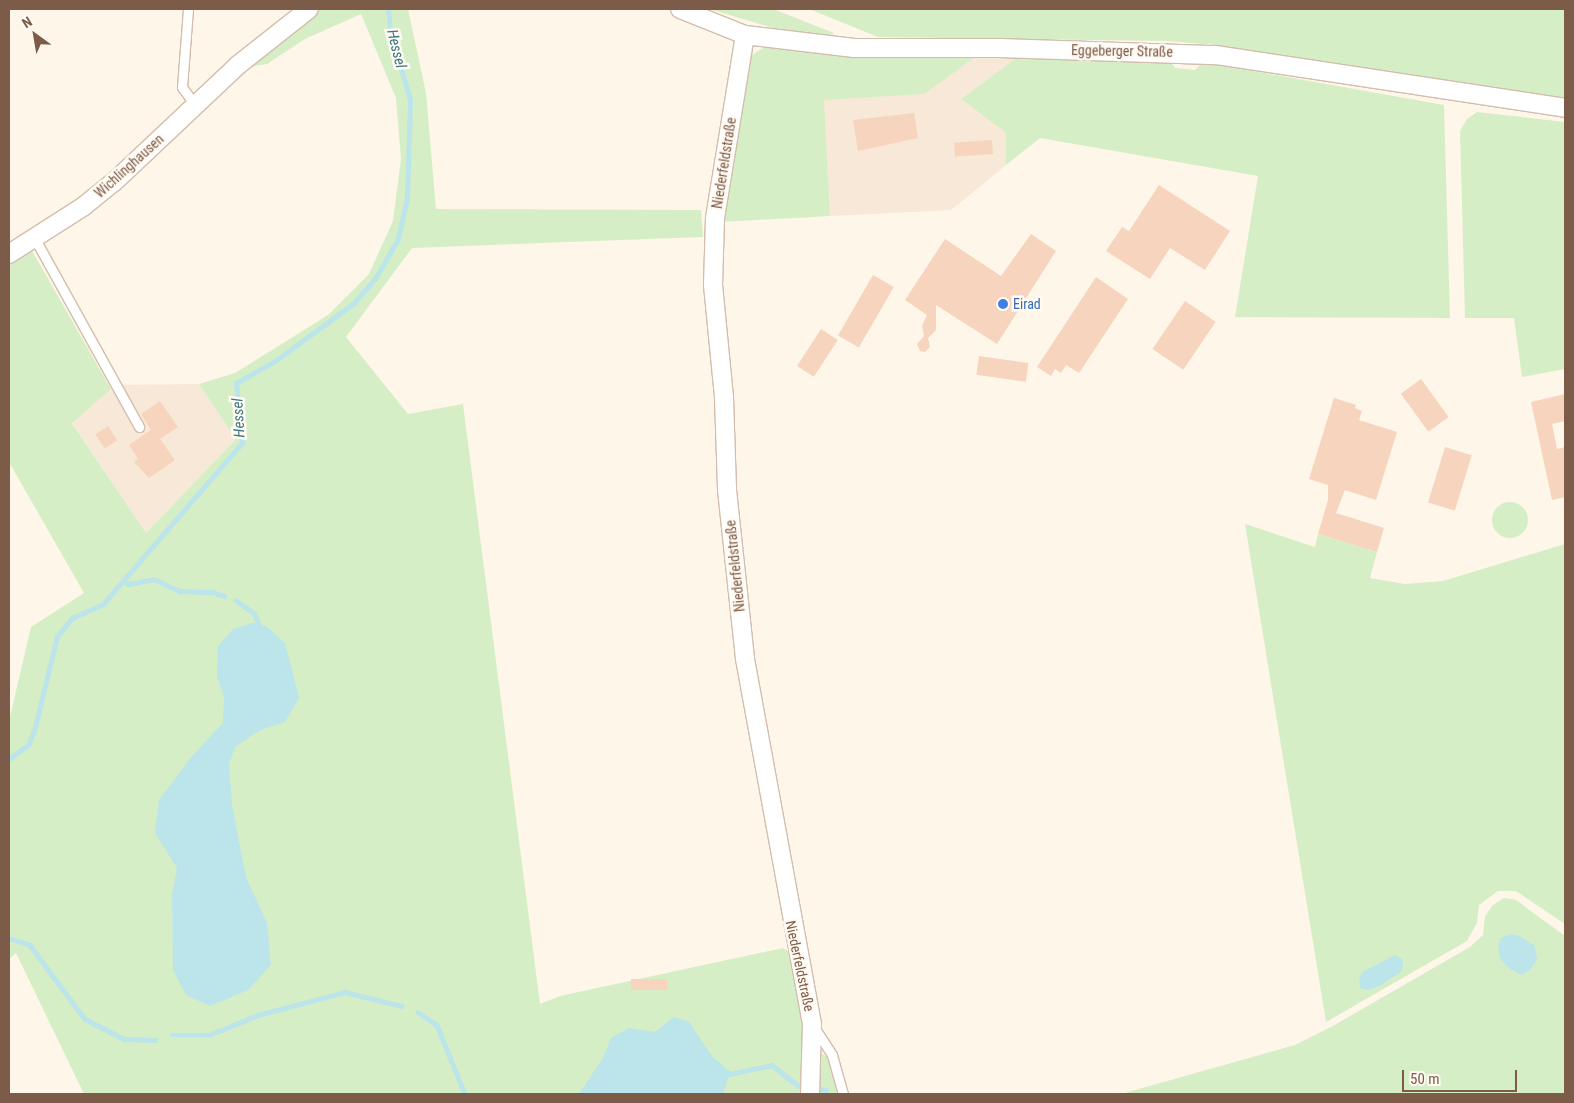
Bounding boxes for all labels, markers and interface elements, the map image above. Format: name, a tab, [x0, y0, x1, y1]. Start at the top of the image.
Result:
north arrow	[10, 10, 60, 60]
text: N	[19, 13, 35, 31]
water label: Hessel	[383, 28, 409, 70]
street label: Eggeberger Straße	[1071, 42, 1173, 60]
street label: Niederfeldstraße	[708, 116, 740, 210]
street label: Wichlinghausen	[91, 131, 167, 201]
place label: Eirad	[1013, 296, 1041, 312]
marker: Eirad	[997, 298, 1009, 310]
water label: Hessel	[229, 398, 249, 438]
street label: Niederfeldstraße	[722, 519, 748, 613]
street label: Niederfeldstraße	[782, 919, 818, 1013]
scale bar	[1404, 1060, 1519, 1092]
text: 50 m	[1410, 1070, 1440, 1088]

